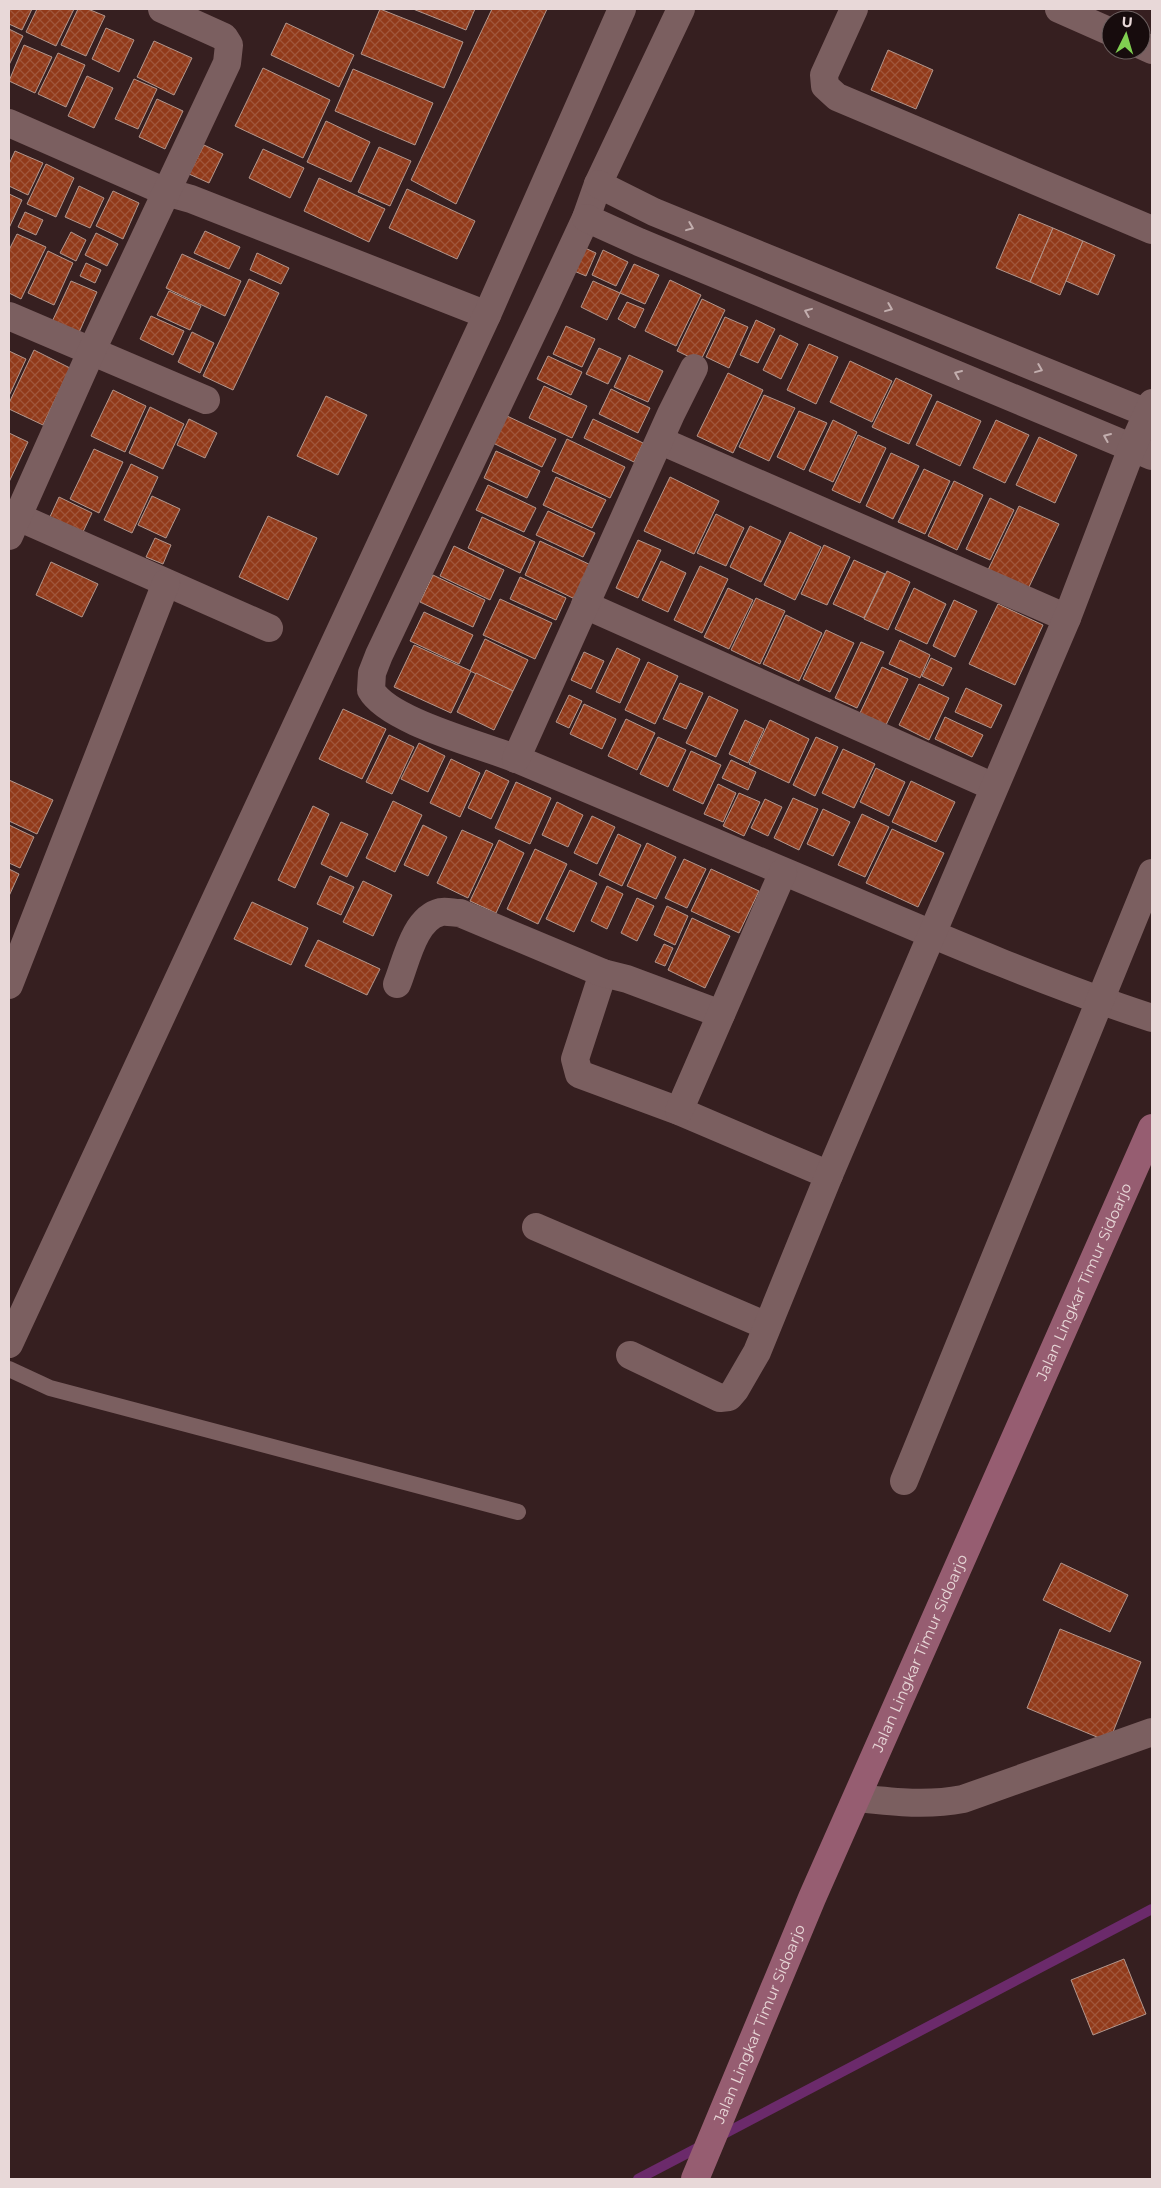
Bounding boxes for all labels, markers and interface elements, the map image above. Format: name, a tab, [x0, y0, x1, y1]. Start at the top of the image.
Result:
north arrow	[1101, 10, 1151, 60]
text: U	[1121, 13, 1133, 31]
one-way arrow	[685, 220, 694, 231]
one-way arrow	[884, 302, 893, 312]
one-way arrow	[804, 307, 813, 318]
one-way arrow	[1035, 363, 1043, 373]
one-way arrow	[954, 370, 963, 381]
one-way arrow	[1104, 433, 1112, 443]
street label: Jalan Lingkar Timur Sidoarjo	[1031, 1180, 1136, 1384]
street label: Jalan Lingkar Timur Sidoarjo	[867, 1551, 972, 1756]
street label: Jalan Lingkar Timur Sidoarjo	[709, 1921, 809, 2127]

